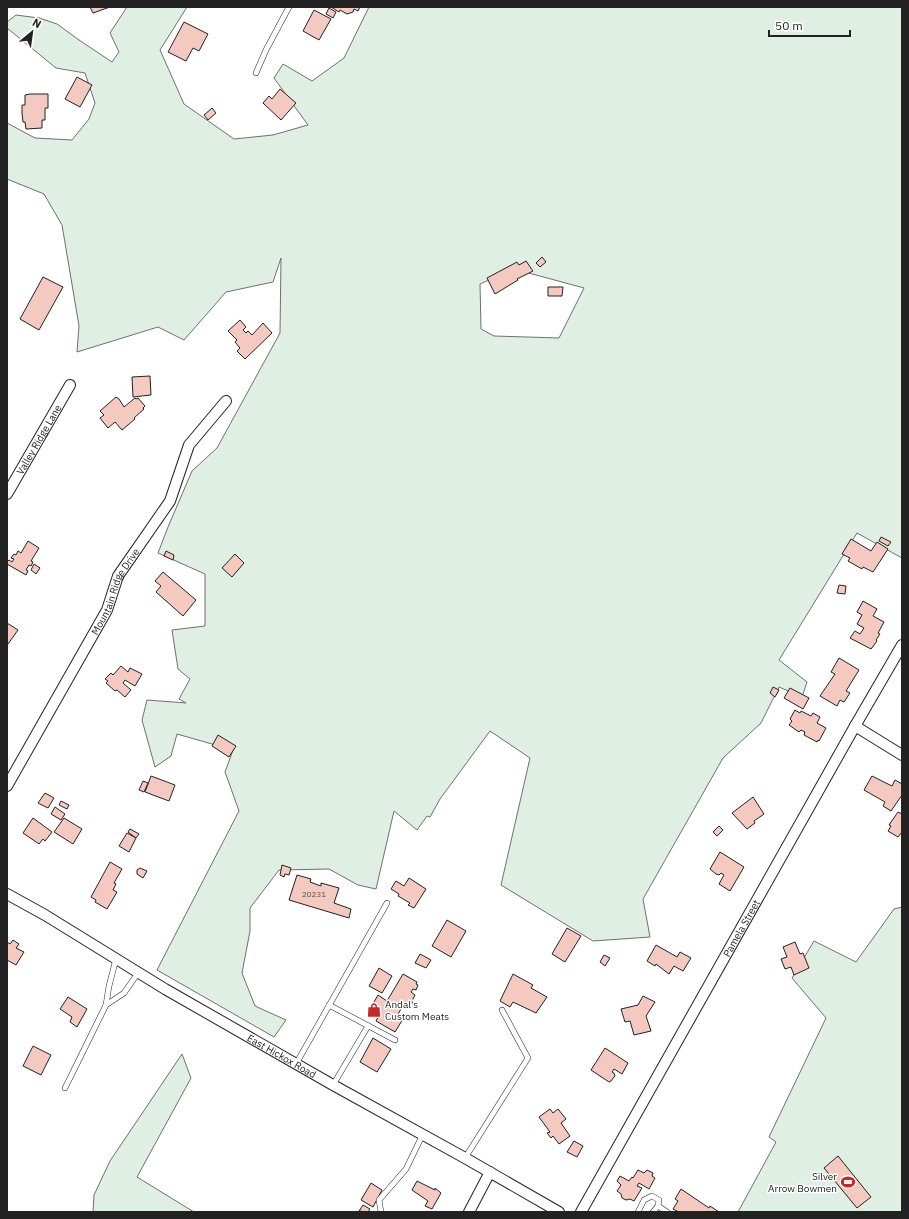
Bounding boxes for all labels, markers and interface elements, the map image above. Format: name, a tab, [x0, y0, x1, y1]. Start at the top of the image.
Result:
north arrow	[12, 12, 52, 52]
scale bar	[769, 12, 850, 38]
text: N	[30, 15, 44, 31]
text: 50 m	[775, 18, 803, 33]
street label: Valley Ridge Lane	[13, 402, 64, 477]
street label: Mountain Ridge Drive	[88, 545, 142, 637]
house number: 20231	[302, 889, 326, 899]
street label: Pamela Street	[720, 897, 763, 959]
place label: Andal's Custom Meats	[385, 998, 449, 1023]
shop icon: Andal's Custom Meats	[366, 1002, 382, 1018]
street label: East Hickox Road	[245, 1031, 319, 1081]
place label: Silver Arrow Bowmen	[768, 1170, 837, 1195]
sports icon: Silver Arrow Bowmen	[840, 1174, 856, 1190]

